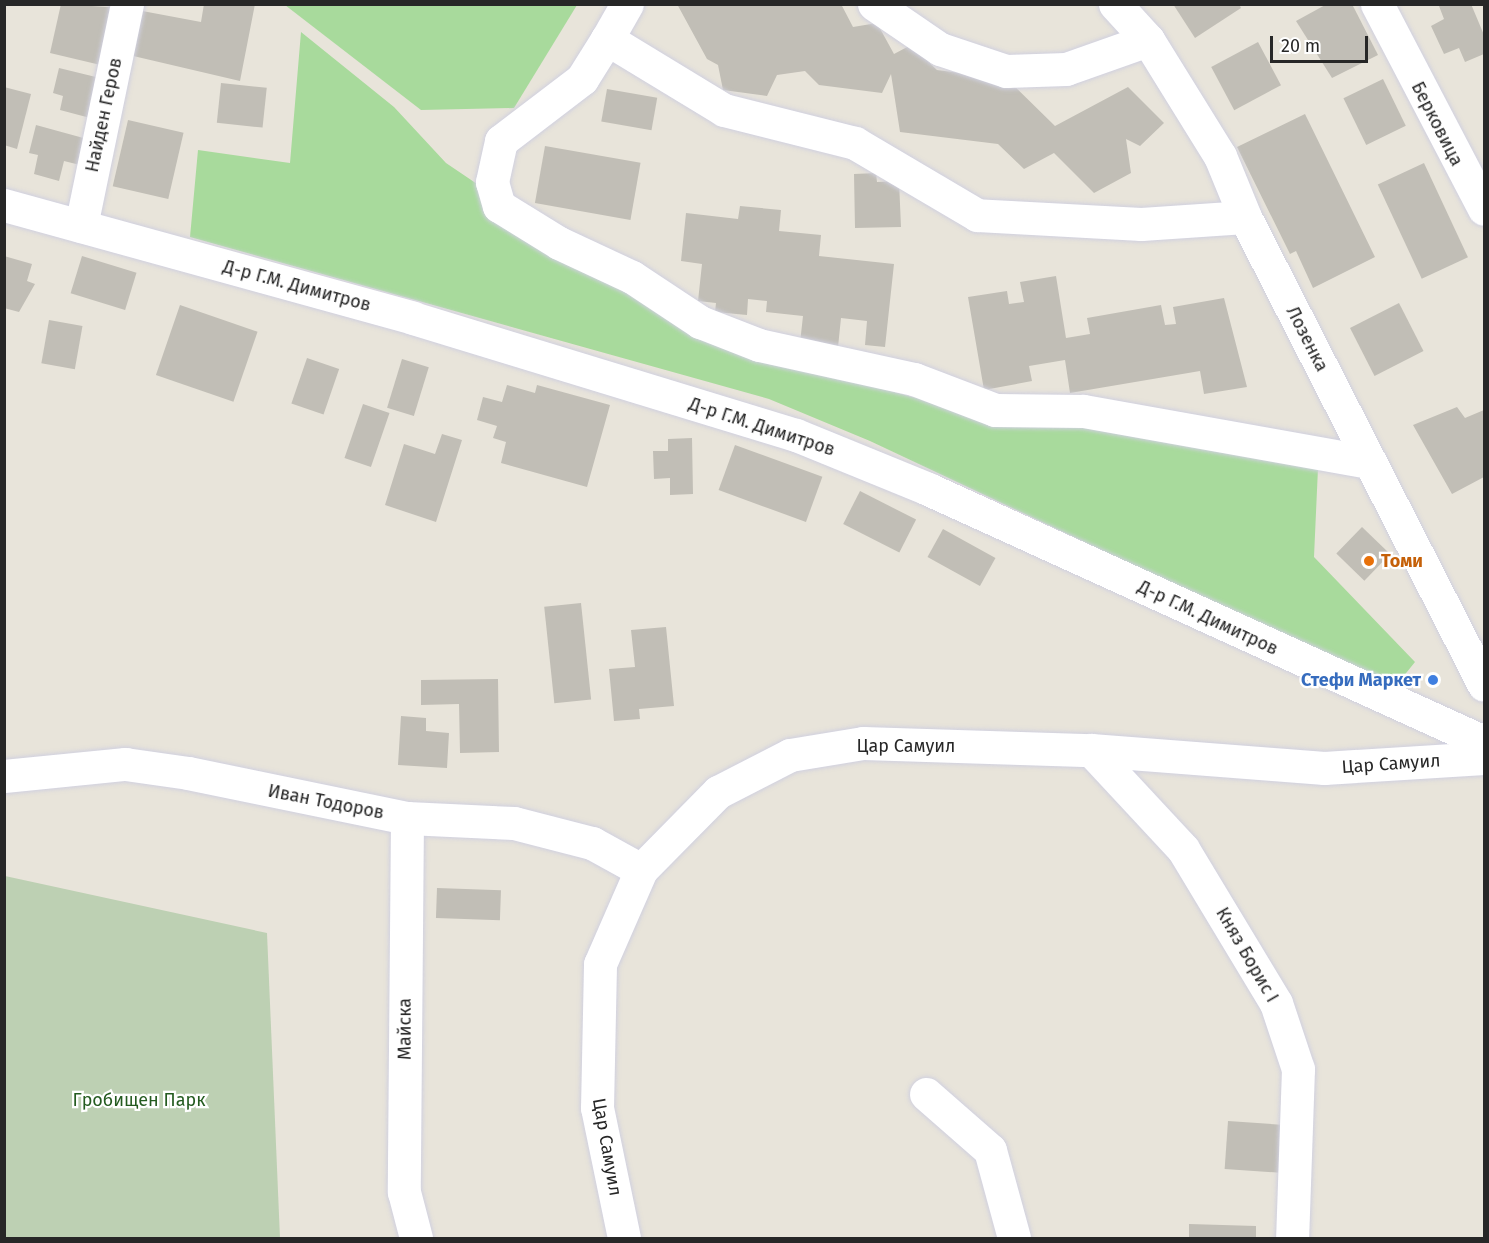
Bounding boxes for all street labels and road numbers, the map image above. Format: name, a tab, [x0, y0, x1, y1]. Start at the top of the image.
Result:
street label: Найден Геров	[81, 56, 127, 174]
street label: Берковица	[1407, 78, 1467, 170]
street label: Д-р Г.М. Димитров	[221, 256, 373, 316]
street label: Лозенка	[1281, 303, 1333, 375]
street label: Д-р Г.М. Димитров	[686, 393, 838, 461]
street label: Д-р Г.М. Димитров	[1134, 576, 1282, 660]
street label: Цар Самуил	[857, 735, 955, 757]
street label: Цар Самуил	[1341, 750, 1441, 778]
street label: Иван Тодоров	[266, 780, 386, 824]
street label: Княз Борис I	[1211, 904, 1283, 1006]
street label: Майска	[394, 998, 416, 1060]
street label: Цар Самуил	[588, 1096, 626, 1198]

